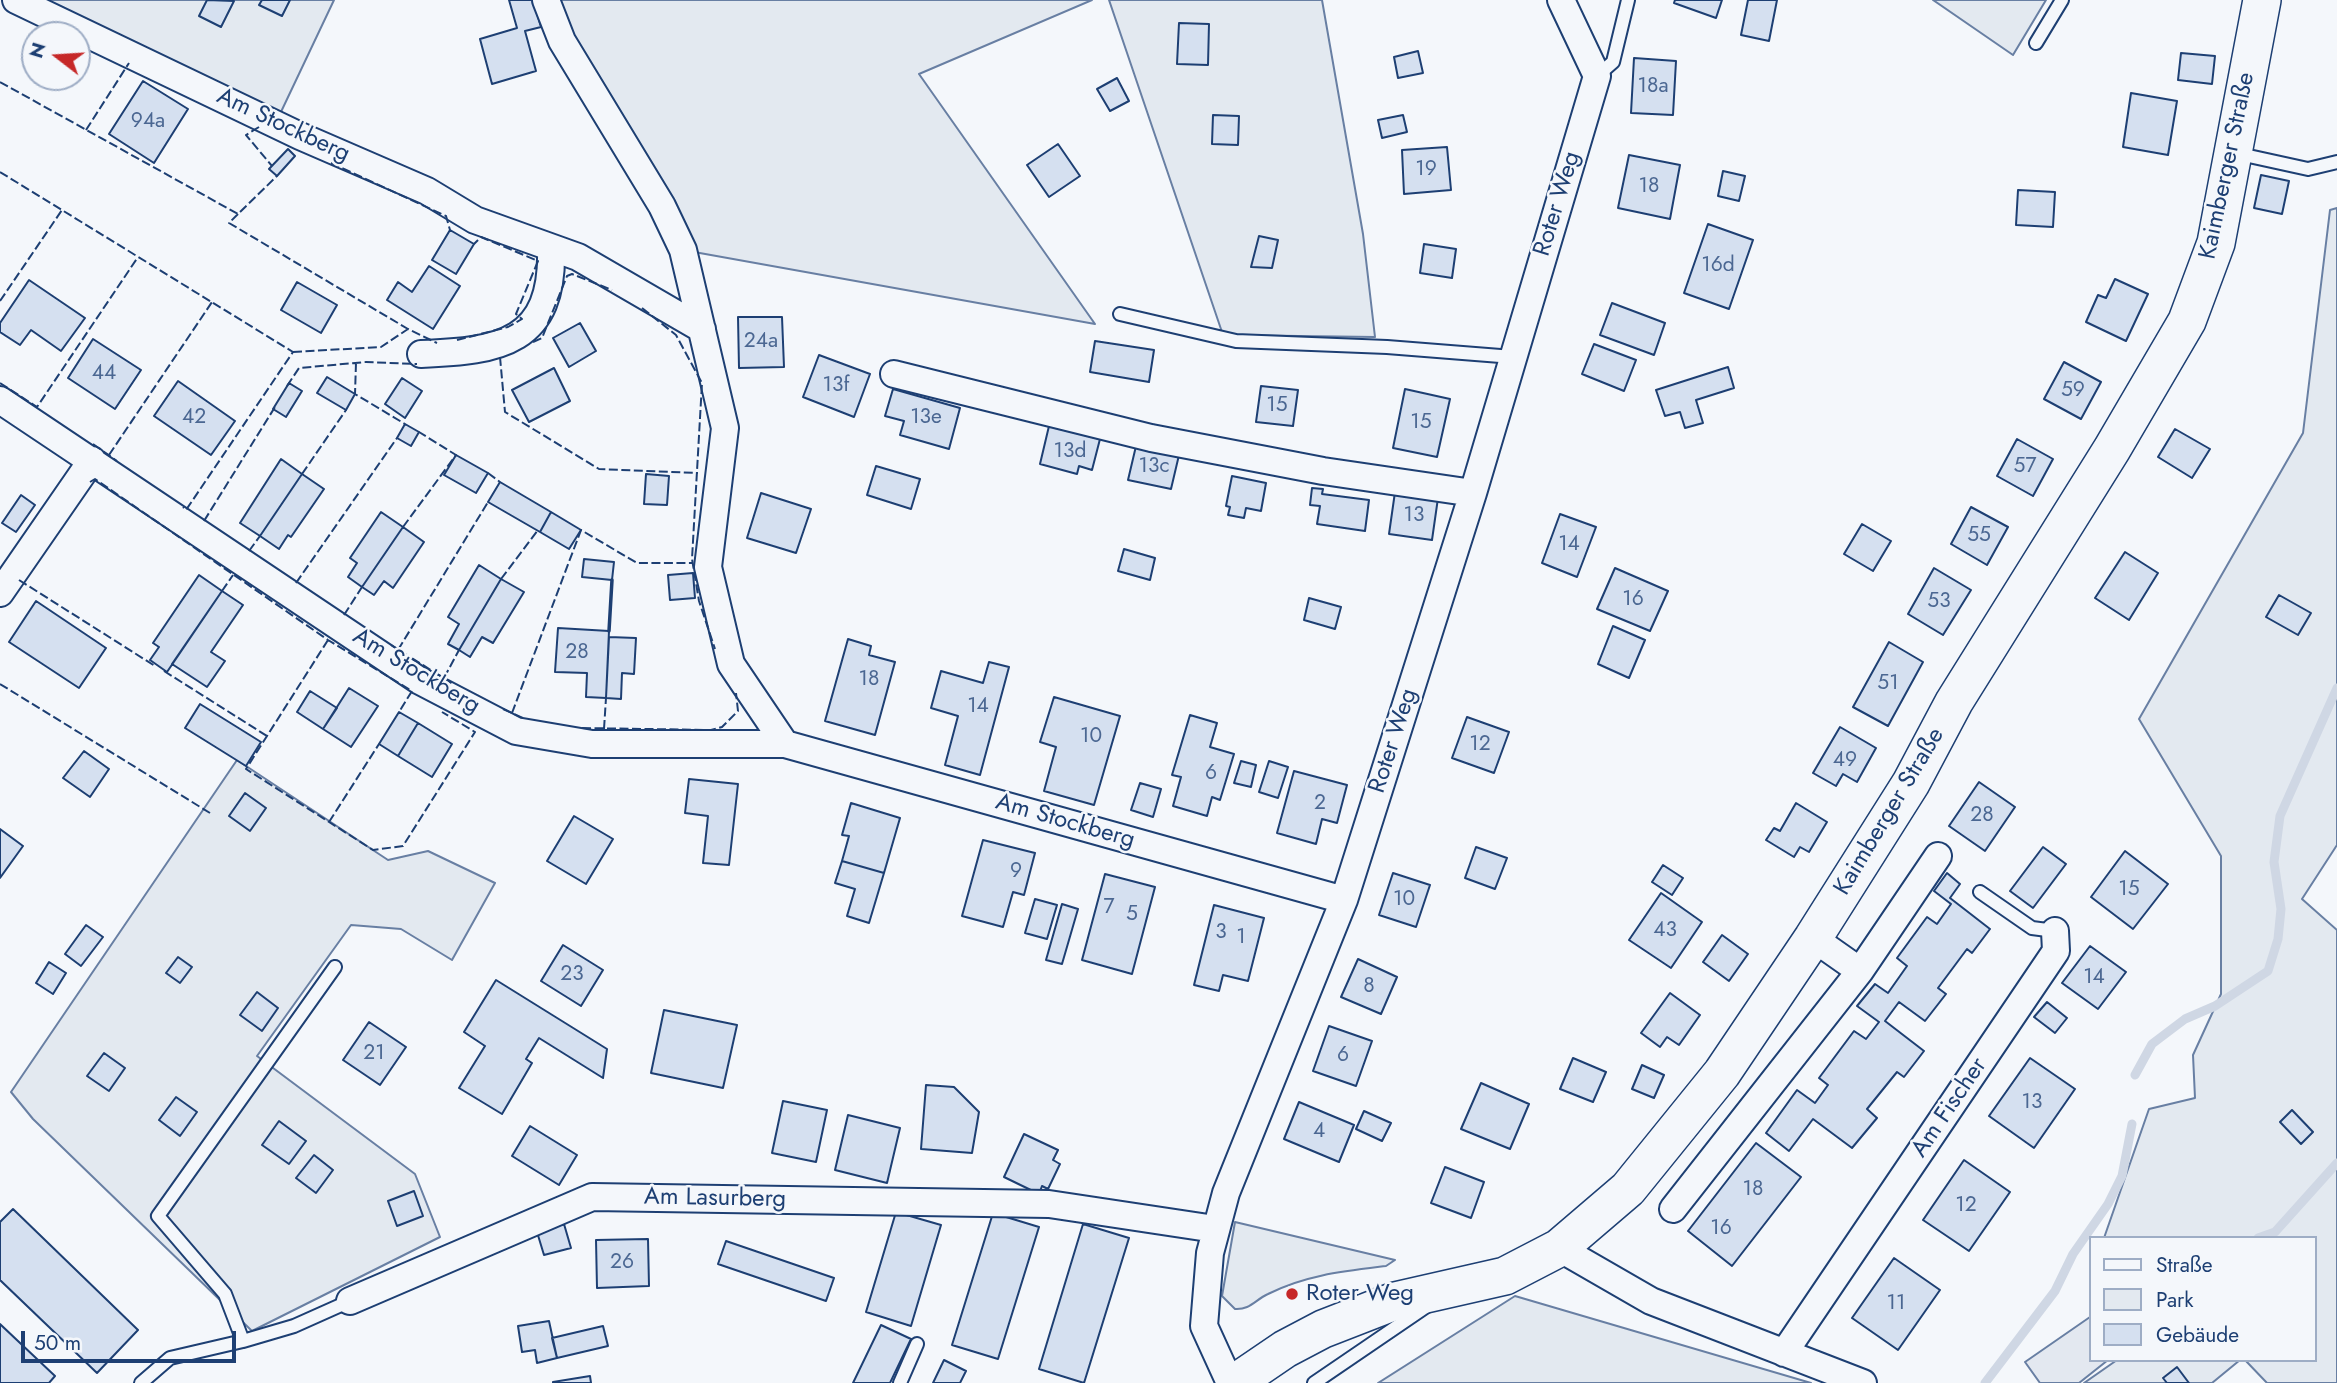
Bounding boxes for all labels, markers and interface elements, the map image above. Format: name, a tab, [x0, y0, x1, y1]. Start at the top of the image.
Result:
north arrow	[21, 21, 91, 91]
text: N	[22, 39, 52, 61]
street label: Kaimberger Straße	[2194, 70, 2262, 262]
house number: 18a	[1637, 74, 1669, 100]
street label: Am Stockberg	[212, 83, 354, 169]
house number: 94a	[131, 109, 165, 135]
street label: Roter Weg	[1528, 148, 1588, 260]
house number: 19	[1415, 157, 1437, 183]
house number: 18	[1639, 174, 1659, 200]
house number: 16d	[1701, 253, 1735, 279]
house number: 24a	[744, 329, 778, 355]
house number: 44	[92, 361, 116, 387]
house number: 13f	[823, 373, 849, 399]
house number: 59	[2061, 378, 2085, 404]
house number: 15	[1266, 393, 1288, 419]
house number: 42	[182, 405, 206, 431]
house number: 13e	[910, 405, 942, 431]
house number: 15	[1410, 410, 1432, 436]
house number: 13d	[1054, 439, 1086, 465]
house number: 13c	[1139, 454, 1169, 480]
house number: 57	[2014, 454, 2036, 480]
house number: 13	[1404, 503, 1424, 529]
house number: 55	[1967, 523, 1991, 549]
house number: 14	[1558, 532, 1580, 558]
house number: 16	[1622, 587, 1644, 613]
house number: 53	[1927, 589, 1951, 615]
street label: Am Stockberg	[347, 623, 485, 721]
house number: 28	[565, 640, 589, 666]
house number: 18	[859, 667, 879, 693]
house number: 51	[1877, 671, 1899, 697]
street label: Roter Weg	[1364, 685, 1424, 797]
house number: 14	[967, 694, 989, 720]
street label: Kaimberger Straße	[1829, 723, 1951, 901]
house number: 10	[1080, 724, 1102, 750]
house number: 12	[1469, 732, 1491, 758]
house number: 49	[1833, 748, 1857, 774]
house number: 6	[1205, 761, 1217, 787]
street label: Am Stockberg	[992, 788, 1138, 856]
house number: 2	[1314, 791, 1326, 817]
house number: 28	[1970, 803, 1994, 829]
house number: 9	[1010, 859, 1022, 885]
house number: 15	[2118, 877, 2140, 903]
house number: 10	[1393, 887, 1415, 913]
house number: 7	[1103, 895, 1115, 921]
house number: 5	[1126, 902, 1138, 928]
house number: 43	[1653, 918, 1677, 944]
house number: 3	[1215, 920, 1227, 946]
house number: 1	[1236, 925, 1246, 951]
house number: 23	[560, 962, 584, 988]
house number: 14	[2083, 965, 2105, 991]
house number: 8	[1363, 974, 1375, 1000]
house number: 21	[363, 1041, 385, 1067]
house number: 6	[1337, 1043, 1349, 1069]
street label: Am Fischer	[1906, 1053, 1994, 1163]
house number: 13	[2022, 1090, 2042, 1116]
house number: 4	[1313, 1119, 1325, 1145]
house number: 18	[1743, 1177, 1763, 1203]
street label: Am Lasurberg	[644, 1183, 786, 1215]
house number: 12	[1955, 1193, 1977, 1219]
house number: 16	[1710, 1216, 1732, 1242]
legend	[2088, 1236, 2316, 1362]
house number: 26	[610, 1250, 634, 1276]
text: Straße	[2156, 1250, 2213, 1280]
place label: Roter Weg	[1306, 1280, 1414, 1308]
text: Park	[2156, 1285, 2193, 1315]
marker: Roter Weg	[1284, 1286, 1300, 1302]
house number: 11	[1887, 1291, 1905, 1317]
scale bar	[24, 1316, 240, 1360]
text: Gebäude	[2156, 1320, 2239, 1350]
text: 50 m	[34, 1328, 81, 1358]

